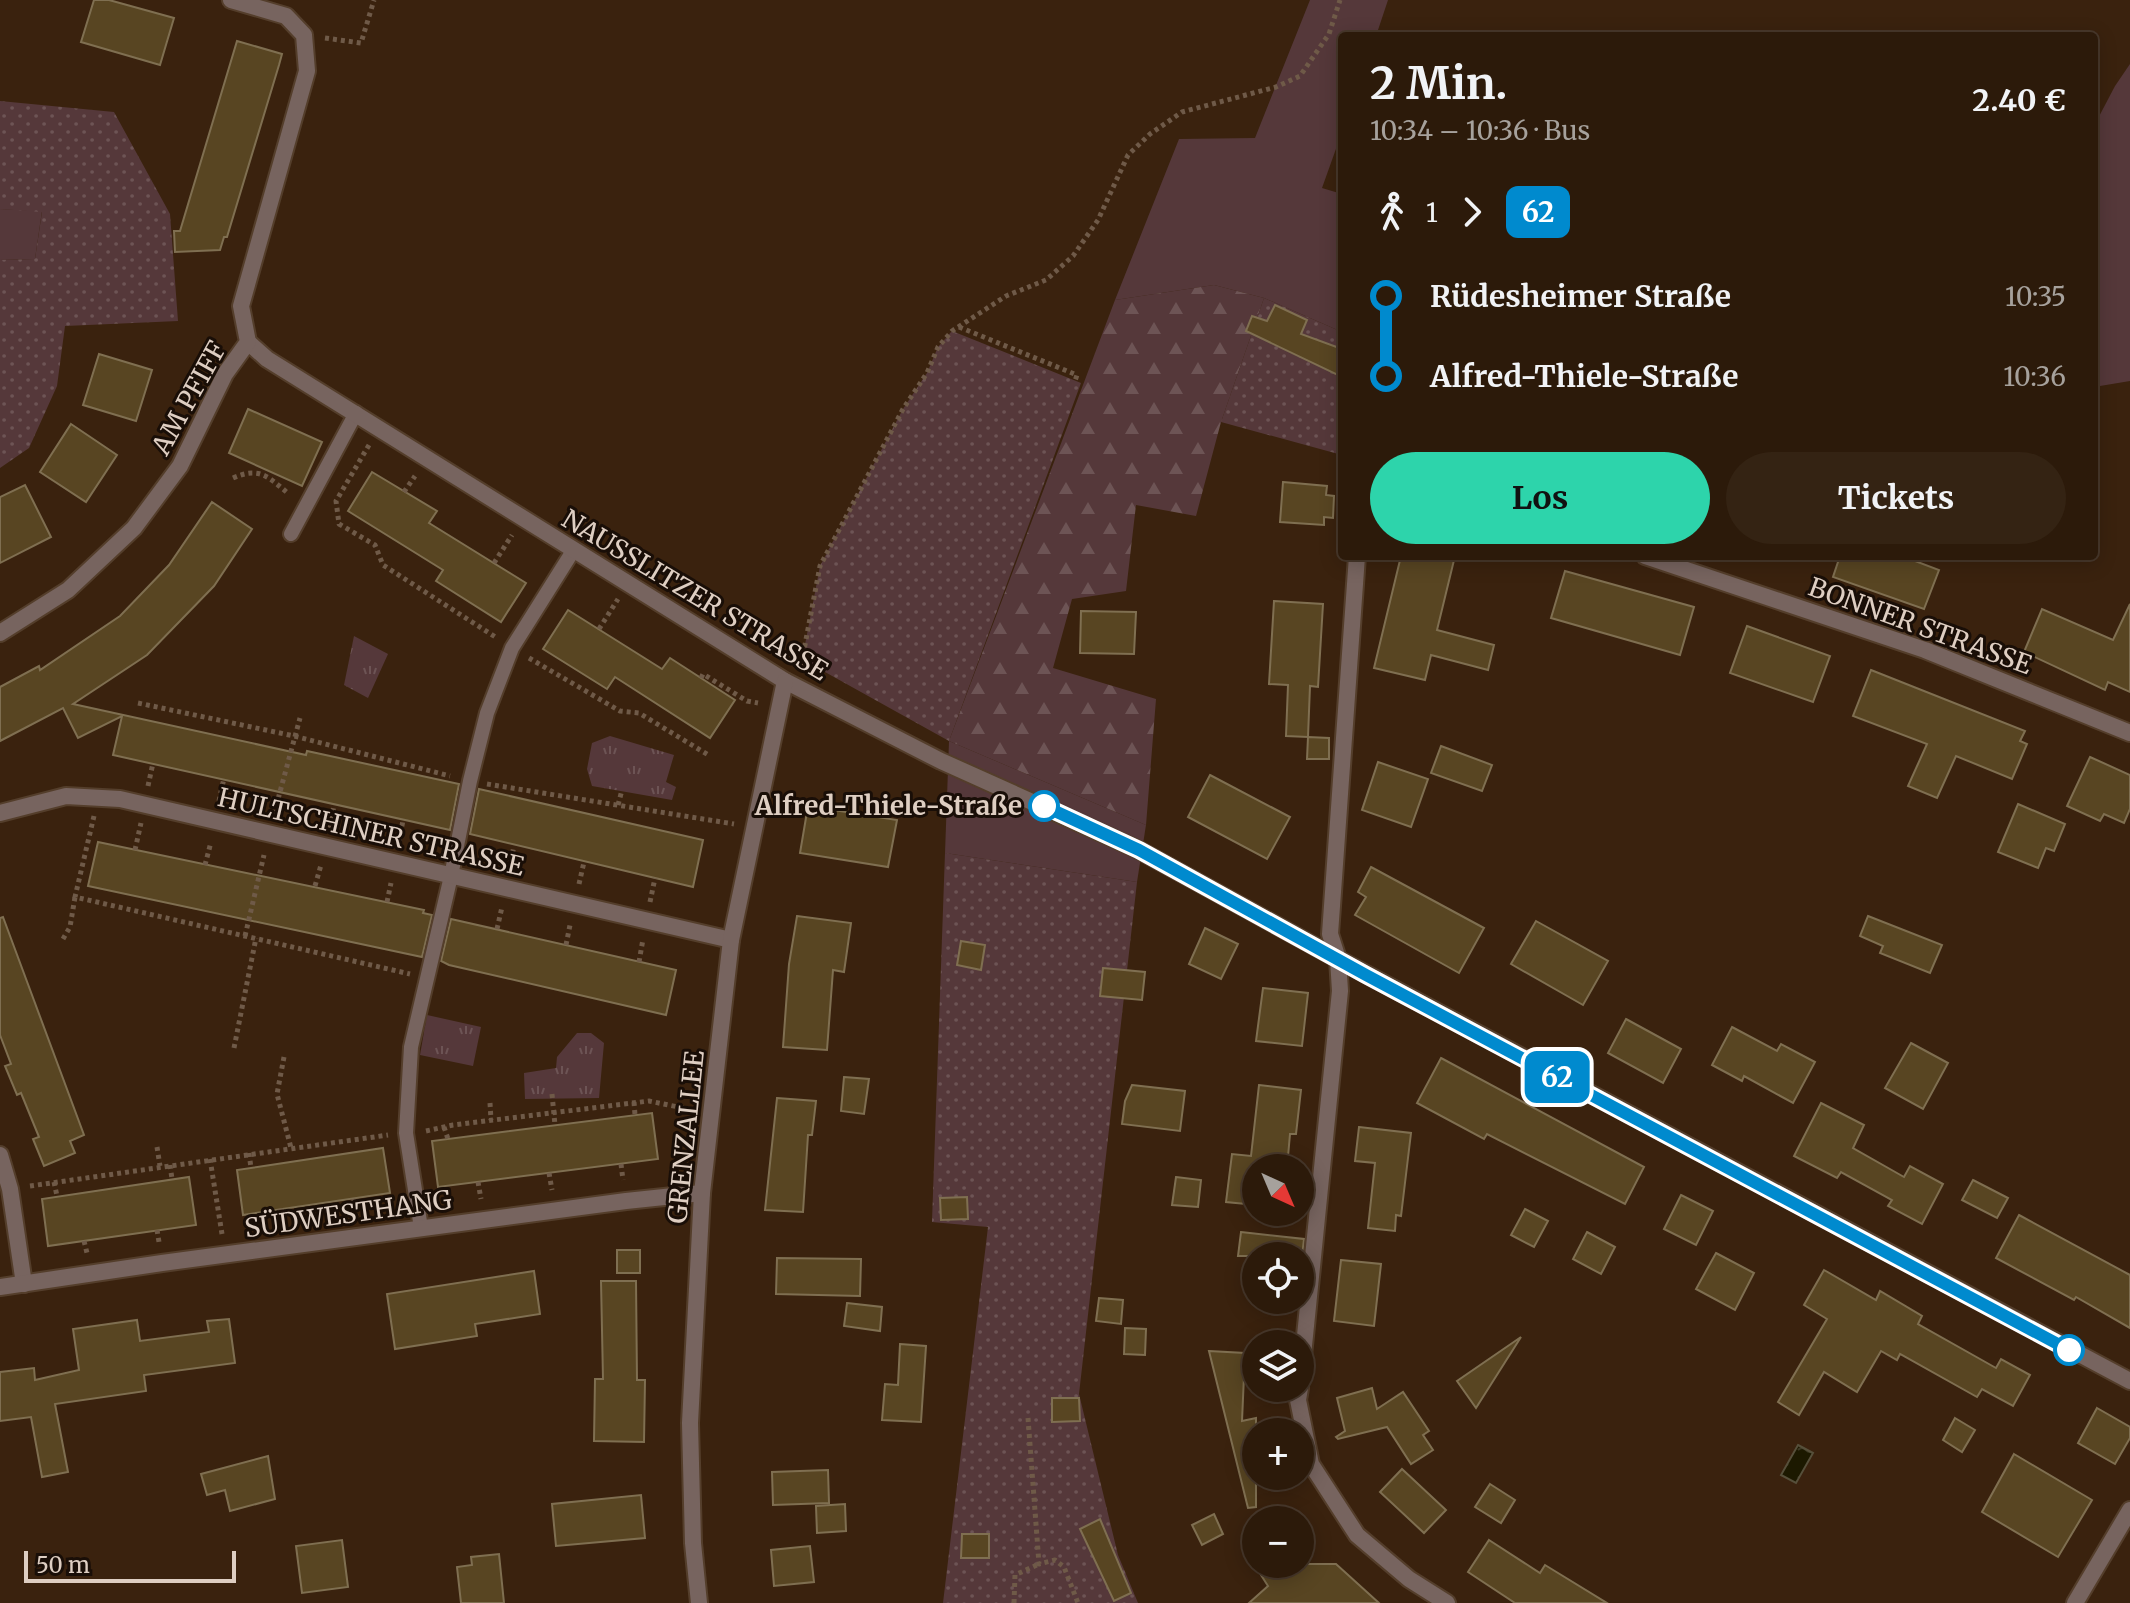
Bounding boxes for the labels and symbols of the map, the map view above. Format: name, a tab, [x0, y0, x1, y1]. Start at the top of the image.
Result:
street label: AM PFIFF	[143, 335, 233, 461]
street label: NAUSSLITZER STRASSE	[556, 502, 835, 687]
street label: BONNER STRASSE	[1804, 570, 2037, 681]
street label: HULTSCHINER STRASSE	[215, 780, 528, 883]
place label: Alfred-Thiele-Straße	[754, 789, 1022, 822]
marker: Alfred-Thiele-Straße	[1029, 791, 1059, 821]
street label: GRENZALLEE	[660, 1048, 711, 1225]
line badge: 62	[1521, 1051, 1593, 1103]
north arrow	[1242, 1154, 1314, 1226]
street label: SÜDWESTHANG	[242, 1183, 454, 1244]
unlabelled marker	[2054, 1335, 2084, 1365]
scale bar	[24, 1547, 236, 1583]

